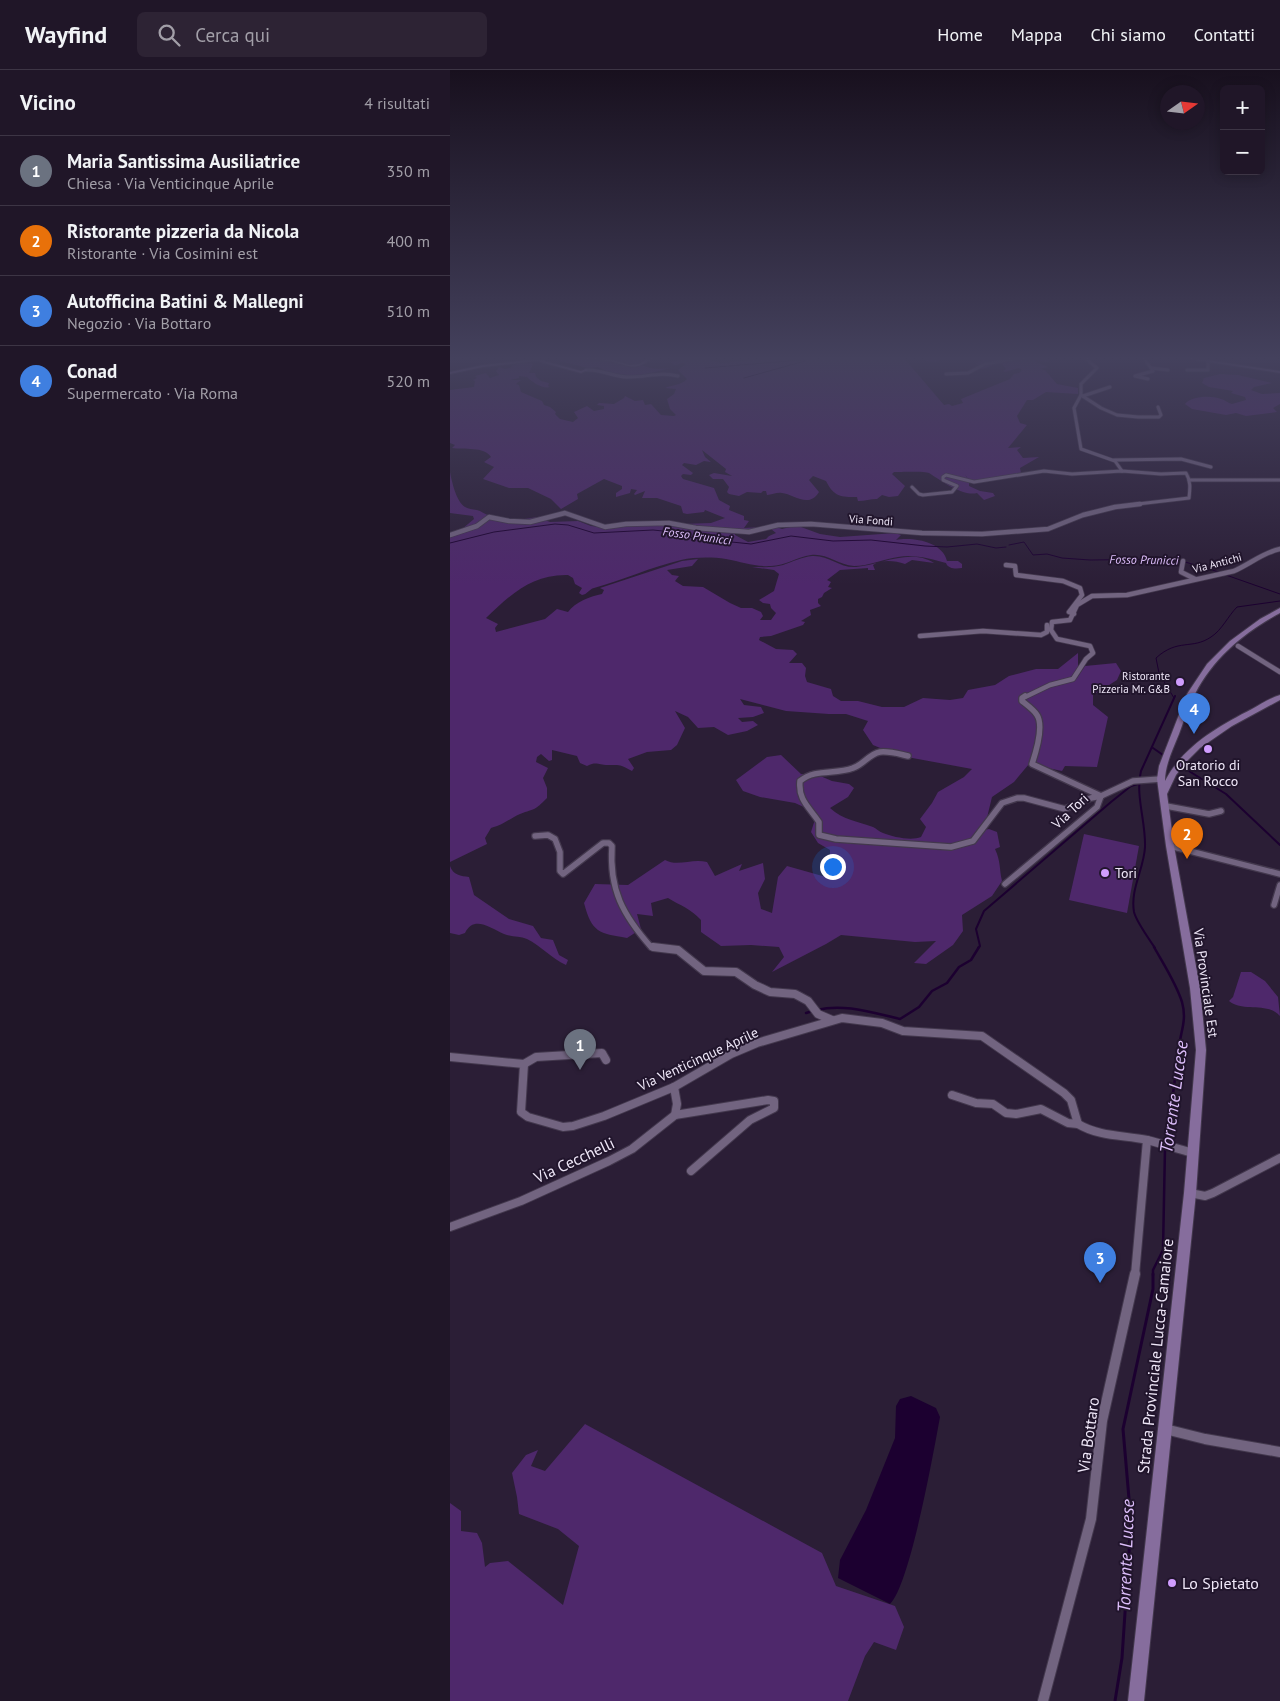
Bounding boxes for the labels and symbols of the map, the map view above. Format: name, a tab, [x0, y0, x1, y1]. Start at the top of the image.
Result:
north arrow	[1160, 85, 1205, 130]
street label: Via Fondi	[848, 511, 894, 529]
water label: Fosso Prunicci	[662, 523, 733, 548]
street label: Via Antichi	[1190, 550, 1243, 577]
water label: Fosso Prunicci	[1109, 551, 1180, 568]
place label: Ristorante Pizzeria Mr. G&B	[1092, 669, 1170, 696]
marker: Ristorante Pizzeria Mr. G&B	[1174, 676, 1186, 688]
pin: 4	[1178, 693, 1210, 734]
marker: Oratorio di San Rocco	[1202, 743, 1214, 755]
place label: Oratorio di San Rocco	[1176, 756, 1240, 790]
street label: Via Tori	[1047, 789, 1092, 833]
pin: 2	[1171, 818, 1203, 859]
your location	[820, 854, 846, 880]
place label: Tori	[1115, 864, 1137, 882]
marker: Tori	[1099, 867, 1111, 879]
street label: Via Provinciale Est	[1189, 926, 1223, 1039]
street label: Via Venticinque Aprile	[634, 1023, 761, 1095]
pin: 1	[564, 1029, 596, 1070]
water label: Torrente Lucese	[1154, 1038, 1193, 1155]
street label: Via Cecchelli	[530, 1133, 618, 1188]
street label: Strada Provinciale Lucca-Camaiore	[1133, 1238, 1177, 1474]
pin: 3	[1084, 1242, 1116, 1283]
street label: Via Bottaro	[1073, 1396, 1103, 1475]
water label: Torrente Lucese	[1112, 1498, 1139, 1613]
place label: Lo Spietato	[1182, 1573, 1259, 1593]
marker: Lo Spietato	[1166, 1577, 1178, 1589]

